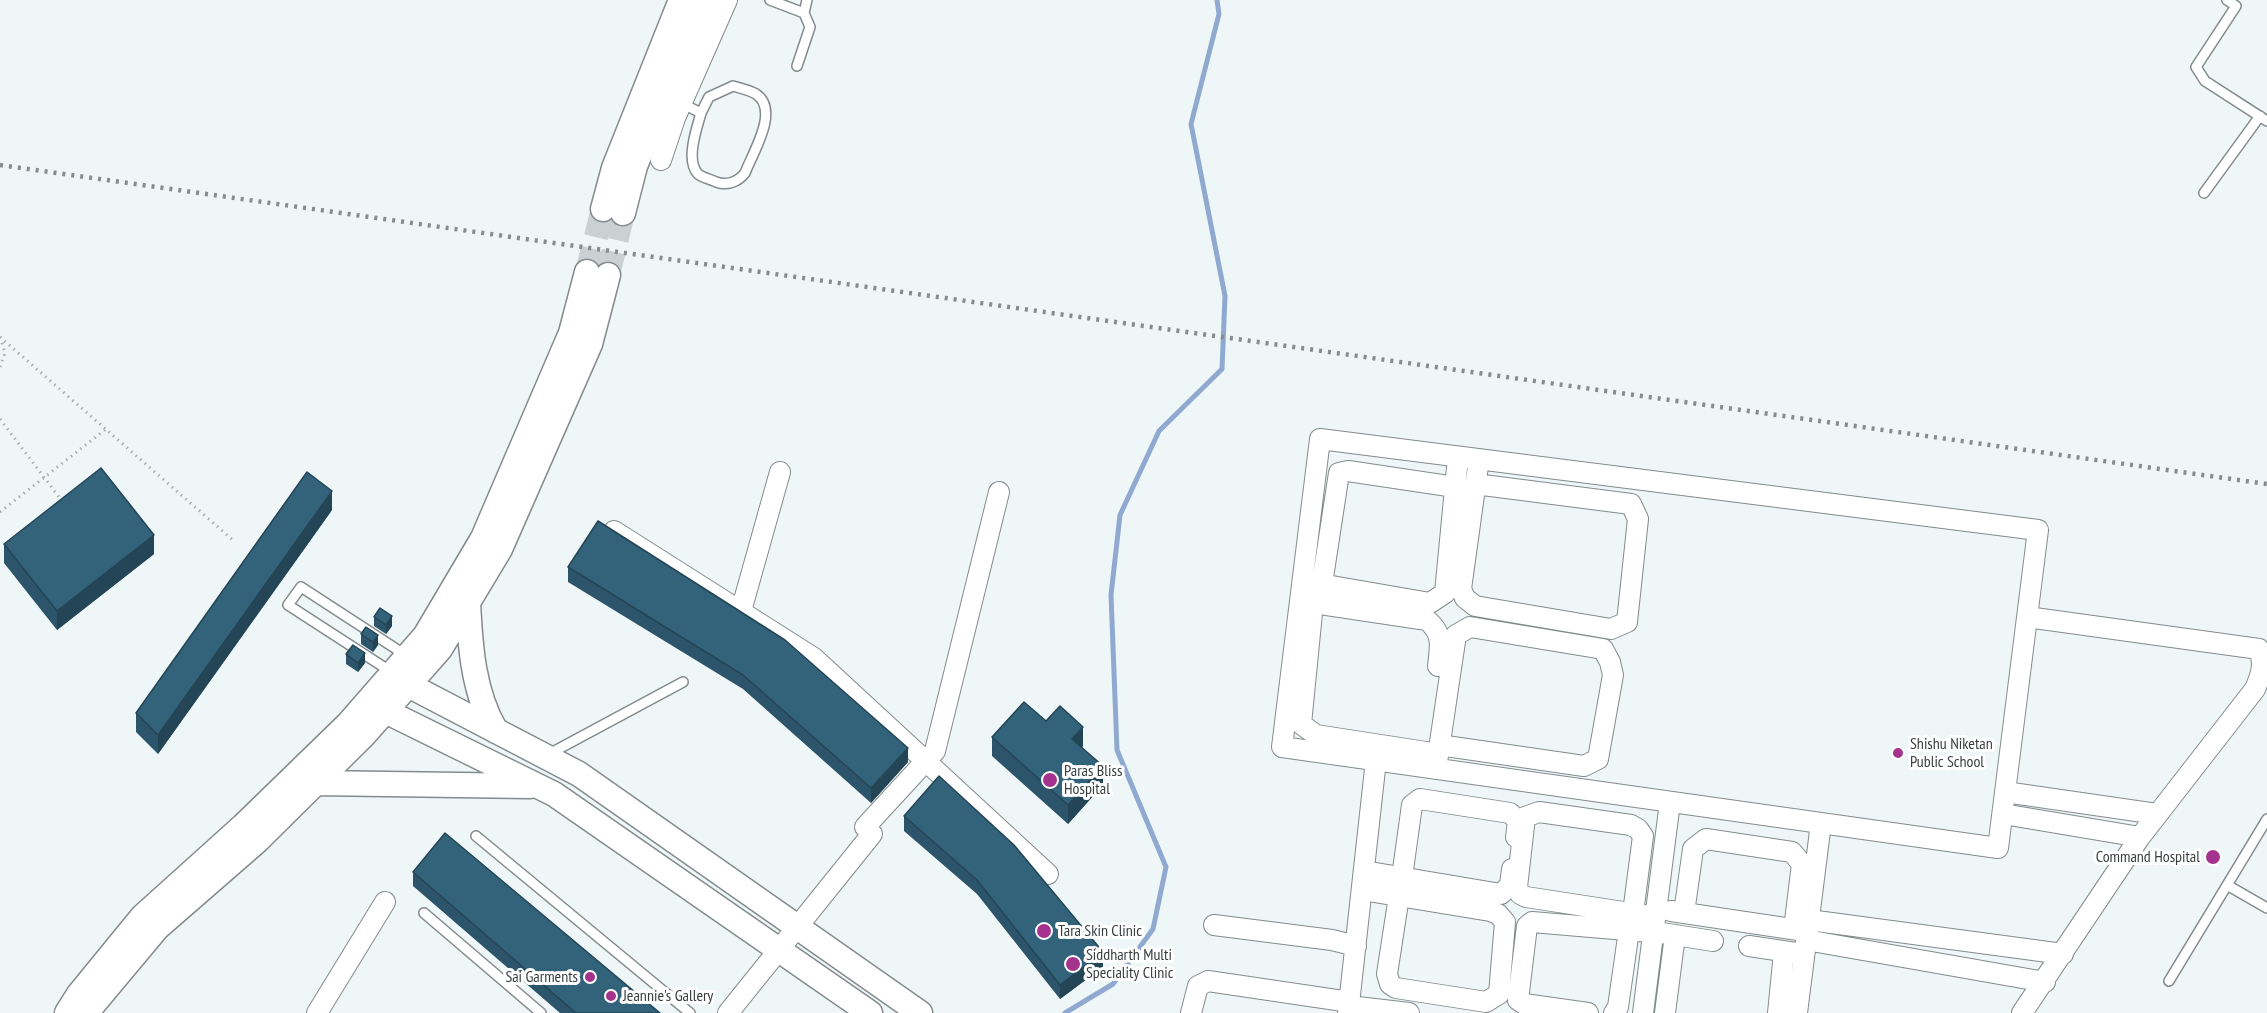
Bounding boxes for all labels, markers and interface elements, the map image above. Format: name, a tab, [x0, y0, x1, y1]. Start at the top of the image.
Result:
place label: Shishu Niketan Public School	[1910, 734, 1993, 772]
marker: Shishu Niketan Public School	[1891, 746, 1905, 760]
place label: Paras Bliss Hospital	[1064, 761, 1122, 799]
marker: Paras Bliss Hospital	[1041, 771, 1059, 789]
place label: Command Hospital	[2096, 847, 2200, 867]
marker: Command Hospital	[2204, 848, 2222, 866]
place label: Tara Skin Clinic	[1058, 921, 1142, 941]
marker: Tara Skin Clinic	[1035, 922, 1053, 940]
place label: Siddharth Multi Speciality Clinic	[1086, 945, 1173, 983]
marker: Siddharth Multi Speciality Clinic	[1064, 955, 1082, 973]
place label: Sai Garments	[505, 967, 578, 987]
marker: Sai Garments	[583, 970, 597, 984]
place label: Jeannie's Gallery	[623, 986, 713, 1006]
marker: Jeannie's Gallery	[604, 989, 618, 1003]

